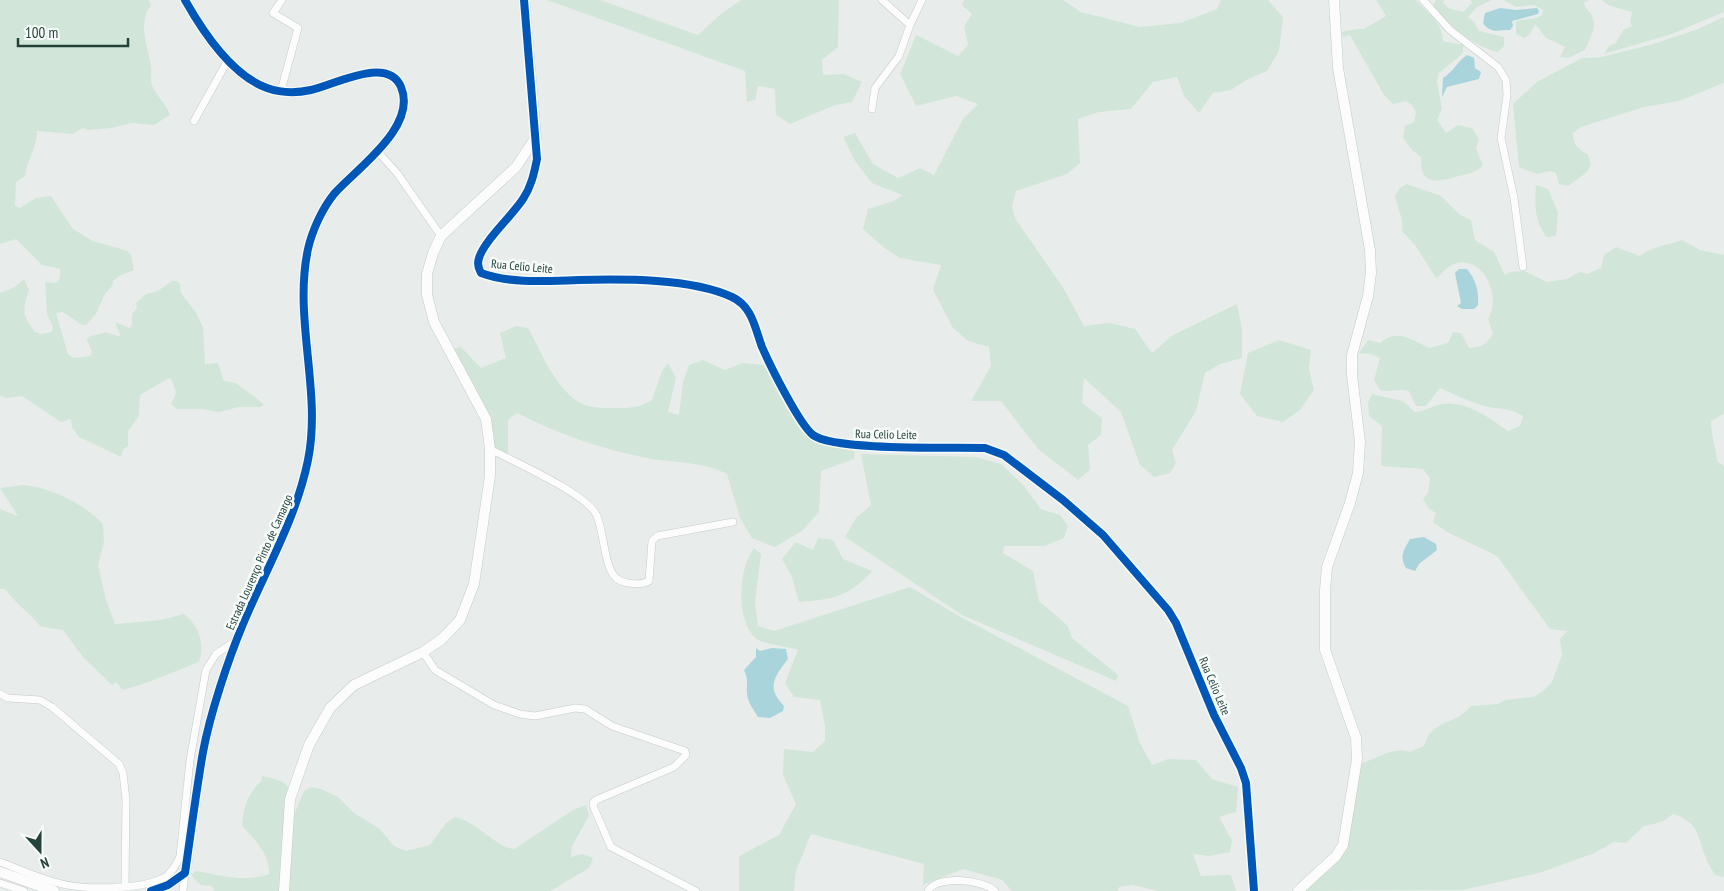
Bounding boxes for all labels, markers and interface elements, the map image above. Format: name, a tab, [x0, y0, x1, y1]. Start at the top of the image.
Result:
scale bar	[18, 15, 128, 47]
text: 100 m	[25, 23, 58, 42]
street label: Rua Celio Leite	[491, 256, 553, 276]
street label: Rua Celio Leite	[855, 426, 917, 442]
street label: Estrada Lourenço Pinto de Camargo	[222, 492, 296, 632]
street label: Rua Celio Leite	[1196, 655, 1234, 717]
north arrow	[15, 826, 65, 876]
text: N	[38, 853, 51, 873]

